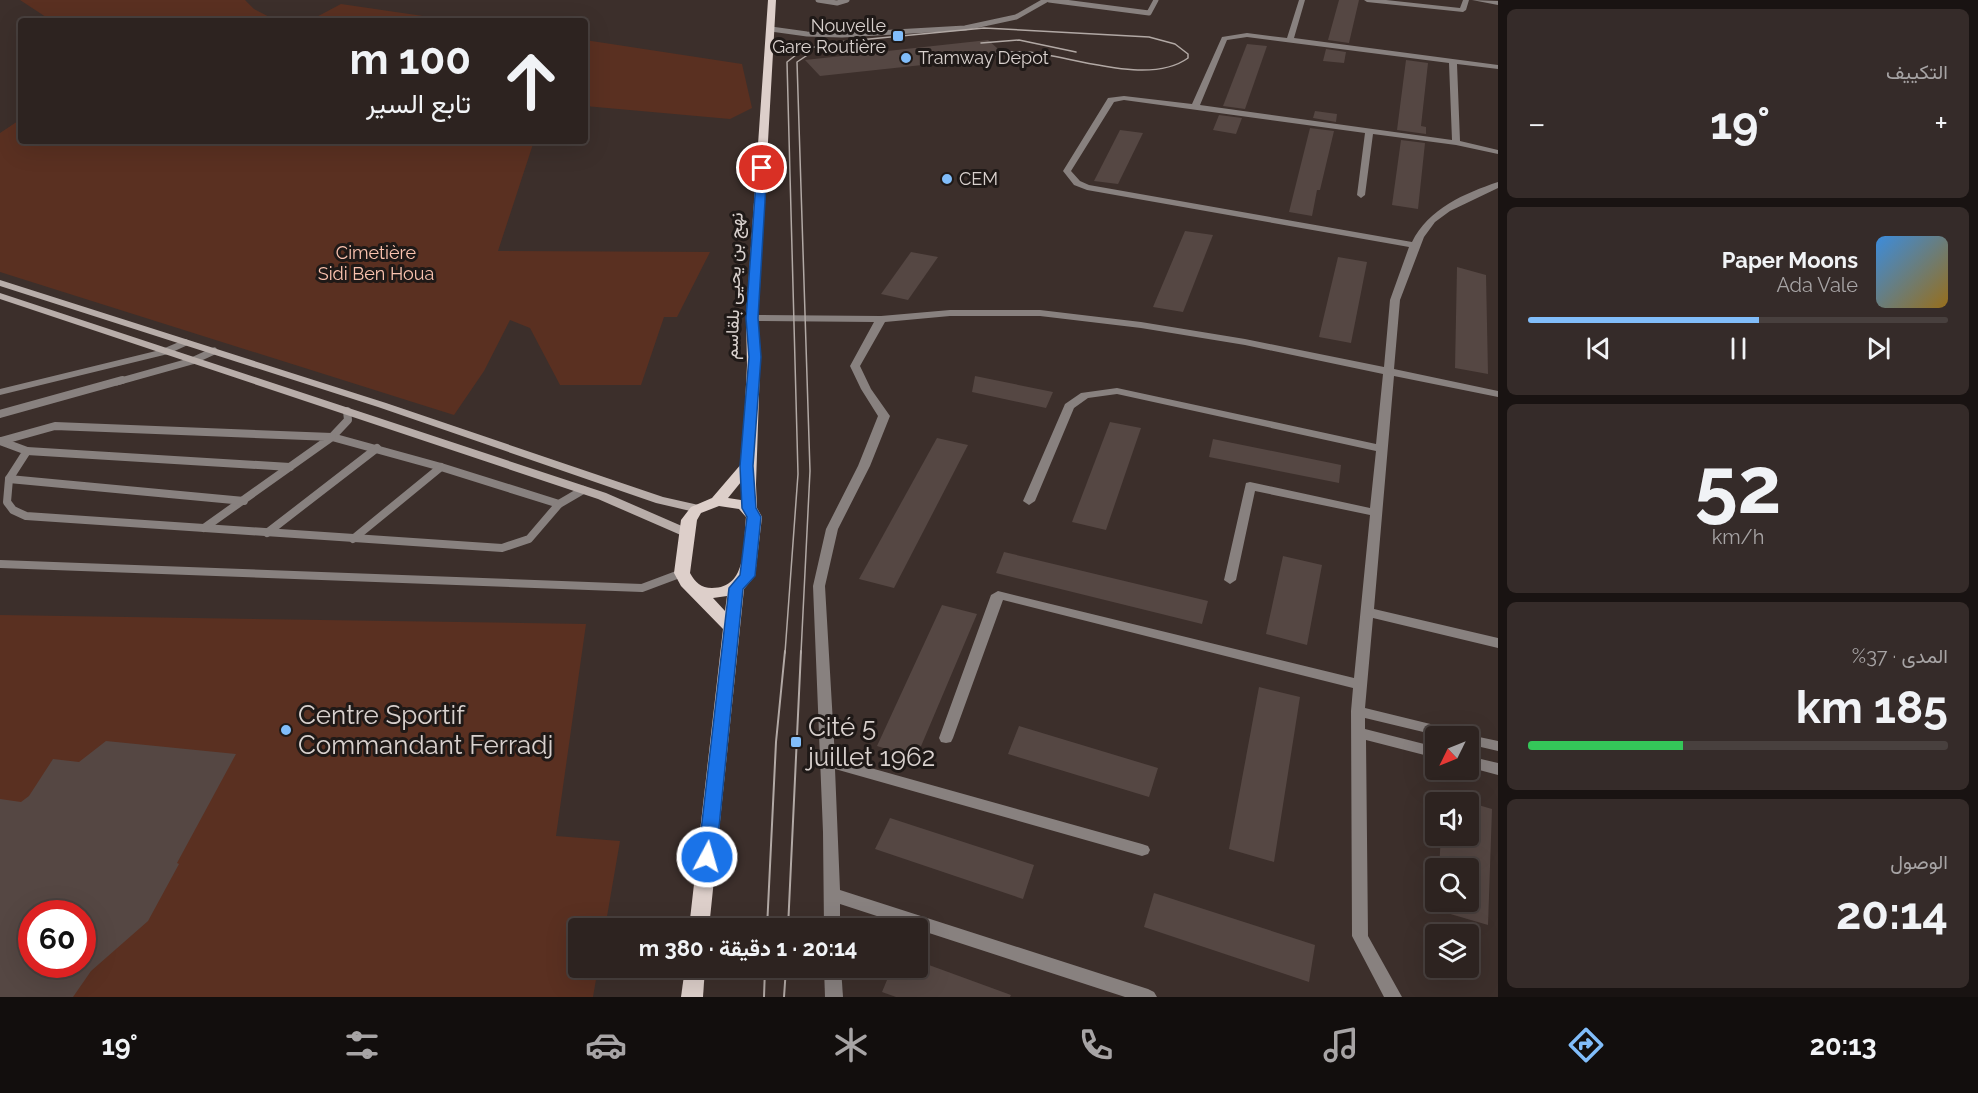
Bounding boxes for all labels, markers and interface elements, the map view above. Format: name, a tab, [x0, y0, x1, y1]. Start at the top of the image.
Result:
place label: Nouvelle Gare Routière	[772, 15, 886, 57]
marker: Nouvelle Gare Routière	[891, 29, 905, 43]
text: 100 m	[349, 35, 471, 84]
icon: ahead	[492, 42, 570, 120]
place label: Tramway Depot	[918, 47, 1049, 68]
marker: Tramway Depot	[899, 51, 913, 65]
text: التكييف	[1886, 60, 1948, 84]
text: تابع السير	[366, 88, 471, 119]
text: 19°	[1710, 97, 1770, 150]
text: −	[1528, 104, 1546, 143]
text: +	[1934, 104, 1948, 143]
pin	[736, 142, 787, 193]
icon: arrive	[745, 151, 778, 184]
place label: CEM	[959, 168, 998, 189]
marker: CEM	[940, 172, 954, 186]
street label: نهج بن يحيى بلقاسم	[720, 212, 749, 360]
park label: Cimetière Sidi Ben Houa	[318, 242, 434, 284]
text: Paper Moons	[1722, 247, 1858, 273]
text: Ada Vale	[1776, 273, 1858, 297]
icon: previous	[1582, 332, 1615, 365]
icon: pause	[1722, 332, 1755, 365]
icon: next	[1862, 332, 1895, 365]
text: 52	[1694, 440, 1782, 531]
text: km/h	[1712, 525, 1764, 549]
text: المدى · 37%	[1852, 644, 1948, 668]
text: 185 km	[1796, 681, 1948, 734]
place label: Centre Sportif Commandant Ferradj	[298, 700, 553, 760]
place label: Cité 5 juillet 1962	[804, 712, 935, 772]
marker: Centre Sportif Commandant Ferradj	[279, 723, 293, 737]
north arrow	[1425, 726, 1479, 780]
map controls	[1425, 726, 1479, 978]
marker: Cité 5 juillet 1962	[789, 735, 803, 749]
button: sound	[1425, 792, 1479, 846]
position arrow	[675, 825, 739, 889]
text: الوصول	[1890, 850, 1948, 874]
button: search	[1425, 858, 1479, 912]
text: 20:14	[1836, 887, 1948, 940]
speed limit sign: 60	[18, 900, 96, 978]
button: layers	[1425, 924, 1479, 978]
text: 20:14 · 1 دقيقة · 380 m	[639, 935, 857, 961]
icon: filters	[341, 1024, 383, 1066]
icon: car	[585, 1024, 627, 1066]
icon: climate	[830, 1024, 872, 1066]
icon: phone	[1075, 1024, 1117, 1066]
icon: music	[1320, 1024, 1362, 1066]
icon: directions	[1565, 1024, 1607, 1066]
text: 19°	[101, 1030, 138, 1061]
text: 20:13	[1810, 1030, 1877, 1061]

